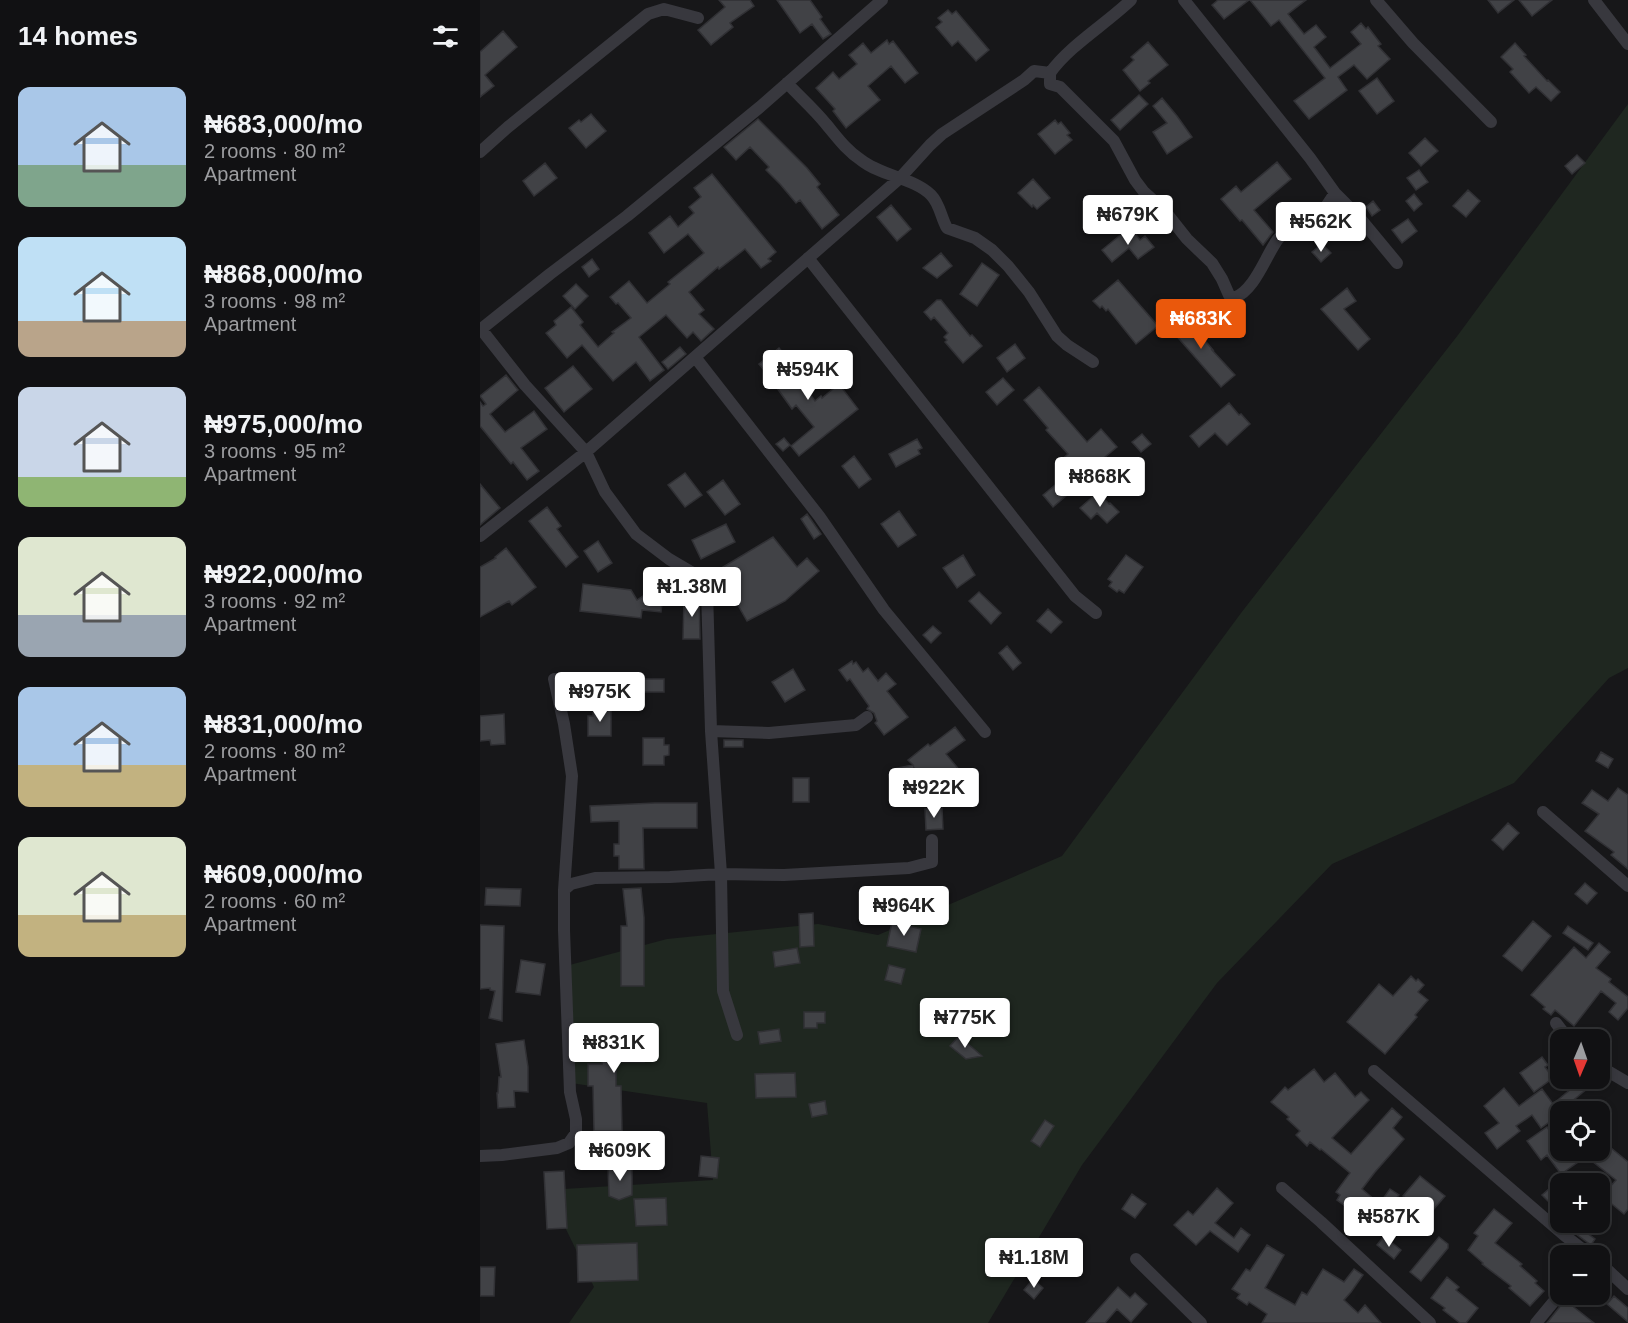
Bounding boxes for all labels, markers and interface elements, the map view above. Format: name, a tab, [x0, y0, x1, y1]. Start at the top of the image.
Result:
icon: filters	[429, 20, 462, 53]
text: 14 homes	[18, 21, 138, 51]
text: ₦683,000/mo	[204, 109, 363, 139]
icon: home	[66, 111, 138, 183]
text: 2 rooms · 80 m²	[204, 140, 345, 162]
text: Apartment	[204, 163, 296, 185]
pin: ₦679K	[1086, 195, 1170, 246]
pin: ₦562K	[1279, 202, 1363, 253]
text: ₦679K	[1097, 203, 1159, 225]
text: ₦562K	[1290, 210, 1352, 232]
text: ₦868,000/mo	[204, 259, 363, 289]
icon: home	[66, 261, 138, 333]
text: 3 rooms · 98 m²	[204, 290, 345, 312]
pin: ₦683K	[1159, 299, 1243, 350]
text: ₦683K	[1170, 307, 1232, 329]
text: Apartment	[204, 313, 296, 335]
pin: ₦594K	[766, 350, 850, 401]
text: ₦594K	[777, 358, 839, 380]
text: ₦975,000/mo	[204, 409, 363, 439]
icon: home	[66, 411, 138, 483]
text: 3 rooms · 95 m²	[204, 440, 345, 462]
pin: ₦868K	[1058, 457, 1142, 508]
text: Apartment	[204, 463, 296, 485]
text: ₦868K	[1069, 465, 1131, 487]
text: ₦922,000/mo	[204, 559, 363, 589]
icon: home	[66, 561, 138, 633]
pin: ₦1.38M	[643, 567, 741, 618]
text: ₦1.38M	[657, 575, 727, 597]
text: 3 rooms · 92 m²	[204, 590, 345, 612]
text: Apartment	[204, 613, 296, 635]
pin: ₦975K	[558, 672, 642, 723]
text: ₦975K	[569, 680, 631, 702]
text: ₦831,000/mo	[204, 709, 363, 739]
icon: home	[66, 711, 138, 783]
text: 2 rooms · 80 m²	[204, 740, 345, 762]
text: Apartment	[204, 763, 296, 785]
pin: ₦922K	[892, 768, 976, 819]
text: ₦922K	[903, 776, 965, 798]
text: ₦609,000/mo	[204, 859, 363, 889]
icon: home	[66, 861, 138, 933]
pin: ₦964K	[862, 886, 946, 937]
text: 2 rooms · 60 m²	[204, 890, 345, 912]
text: ₦964K	[873, 894, 935, 916]
text: Apartment	[204, 913, 296, 935]
pin: ₦775K	[923, 998, 1007, 1049]
text: ₦775K	[934, 1006, 996, 1028]
pin: ₦831K	[572, 1023, 656, 1074]
north arrow	[1550, 1029, 1610, 1089]
map controls	[1550, 1029, 1610, 1305]
text: ₦831K	[583, 1031, 645, 1053]
button: locate	[1550, 1101, 1610, 1161]
pin: ₦609K	[578, 1131, 662, 1182]
text: ₦609K	[589, 1139, 651, 1161]
button: +	[1550, 1173, 1610, 1233]
pin: ₦587K	[1347, 1197, 1431, 1248]
text: ₦587K	[1358, 1205, 1420, 1227]
pin: ₦1.18M	[985, 1238, 1083, 1289]
button: −	[1550, 1245, 1610, 1305]
text: ₦1.18M	[999, 1246, 1069, 1268]

